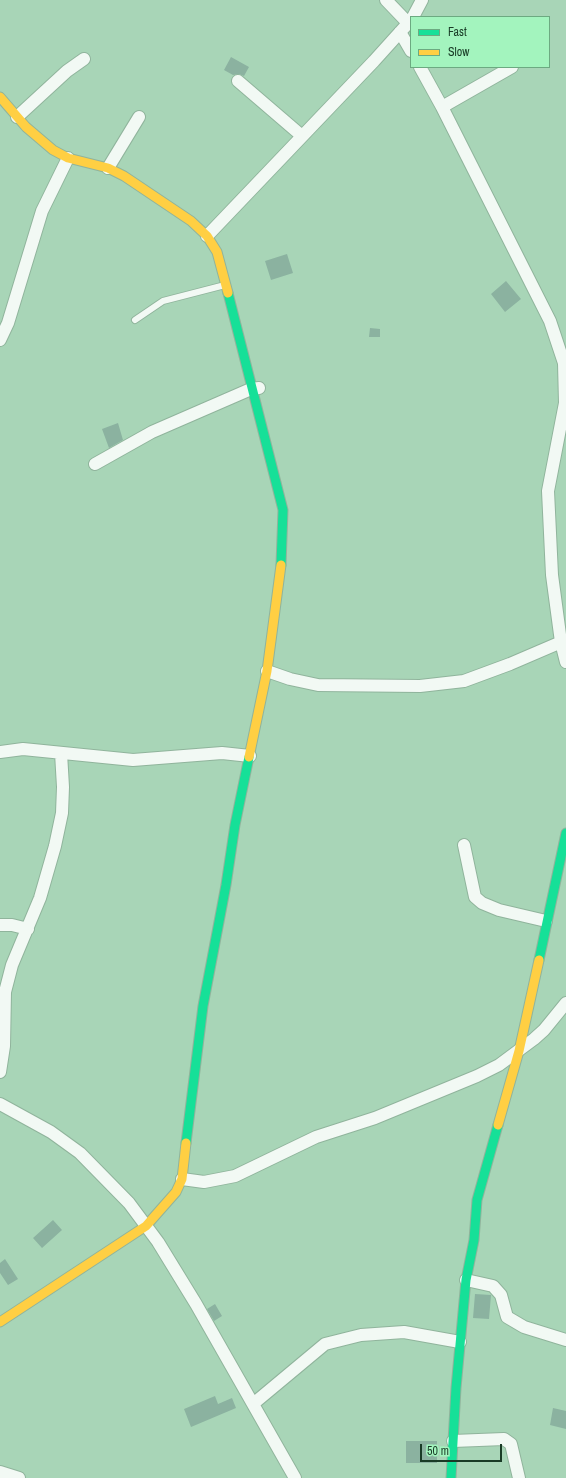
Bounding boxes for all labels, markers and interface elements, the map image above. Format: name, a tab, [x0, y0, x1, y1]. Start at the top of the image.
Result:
legend	[410, 16, 550, 68]
text: Fast	[448, 24, 467, 40]
text: Slow	[448, 44, 469, 60]
scale bar	[422, 1436, 504, 1462]
text: 50 m	[427, 1443, 449, 1459]

